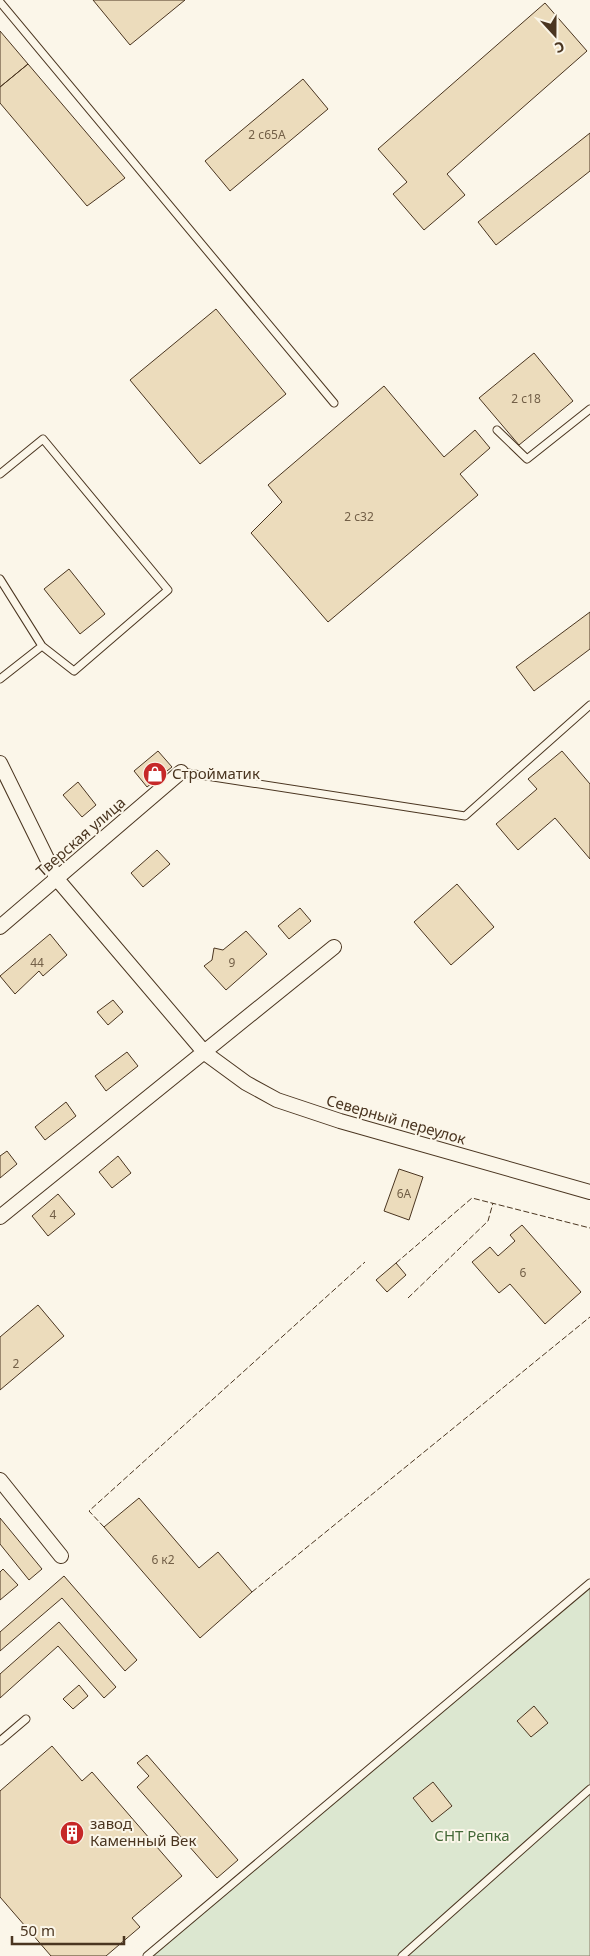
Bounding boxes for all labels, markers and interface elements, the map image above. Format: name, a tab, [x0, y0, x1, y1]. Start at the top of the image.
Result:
north arrow	[530, 10, 580, 60]
text: С	[552, 37, 567, 58]
house number: 2 с65А	[248, 126, 286, 143]
house number: 2 с18	[511, 390, 541, 407]
house number: 2 с32	[344, 508, 374, 525]
shop icon: Стройматик	[142, 761, 168, 787]
place label: Стройматик	[172, 763, 260, 783]
street label: Тверская улица	[31, 792, 129, 881]
house number: 44	[30, 954, 44, 971]
house number: 9	[229, 954, 236, 971]
street label: Северный переулок	[324, 1090, 468, 1149]
house number: 6А	[397, 1185, 412, 1202]
house number: 4	[50, 1206, 57, 1223]
house number: 6	[520, 1264, 527, 1281]
house number: 2	[13, 1355, 20, 1372]
house number: 6 к2	[151, 1551, 175, 1568]
place label: завод Каменный Век	[90, 1813, 196, 1850]
building icon: завод Каменный Век	[59, 1820, 85, 1846]
park label: СНТ Репка	[434, 1825, 510, 1845]
scale bar	[12, 1914, 125, 1946]
text: 50 m	[20, 1920, 55, 1940]

